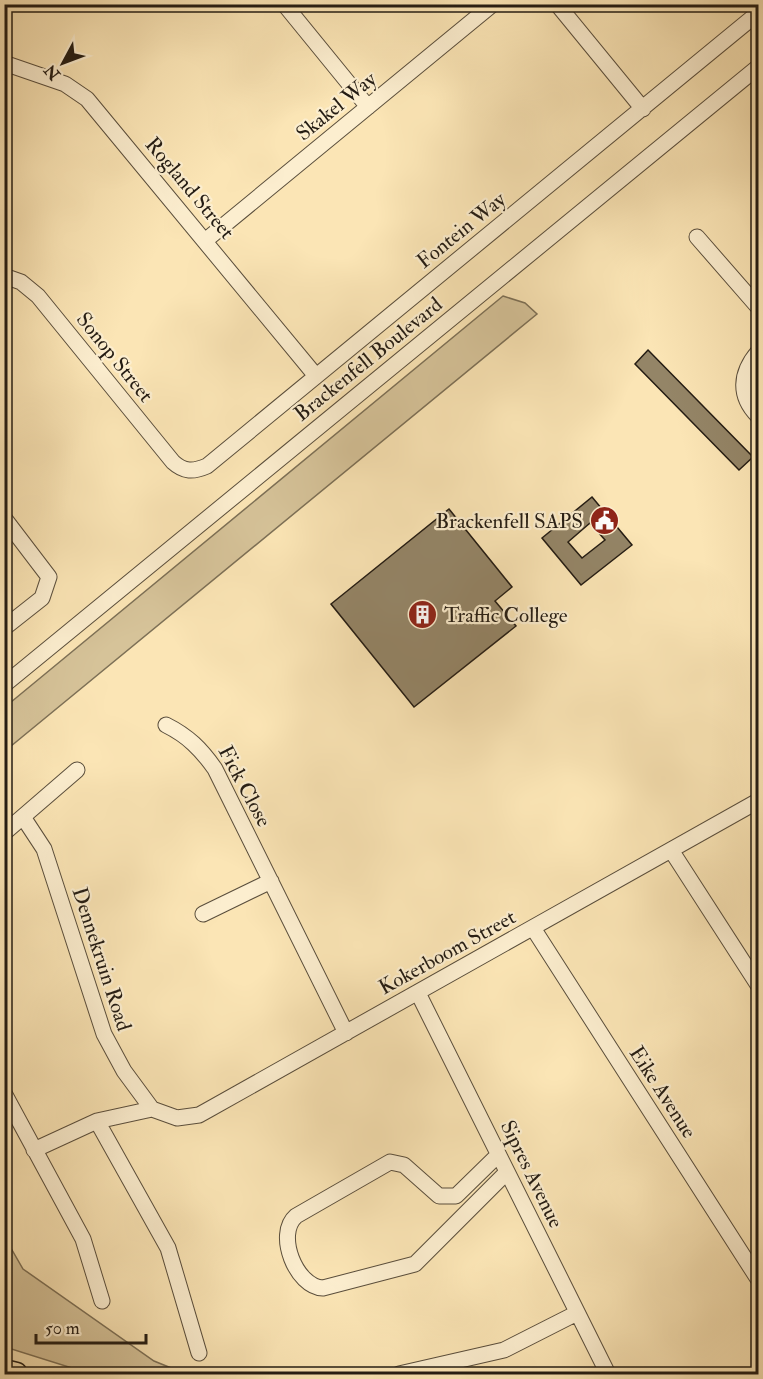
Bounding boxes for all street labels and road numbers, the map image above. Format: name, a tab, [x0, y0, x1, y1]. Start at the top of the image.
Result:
street label: Skakel Way	[291, 65, 383, 147]
street label: Rogland Street	[139, 132, 240, 245]
street label: Fontein Way	[411, 186, 512, 275]
street label: Brackenfell Boulevard	[289, 291, 448, 427]
street label: Sonop Street	[70, 307, 159, 408]
street label: Fick Close	[212, 741, 277, 832]
street label: Dennekruin Road	[66, 884, 138, 1035]
street label: Kokerboom Street	[374, 904, 521, 1001]
street label: Eike Avenue	[623, 1041, 702, 1144]
street label: Sipres Avenue	[494, 1116, 569, 1233]

